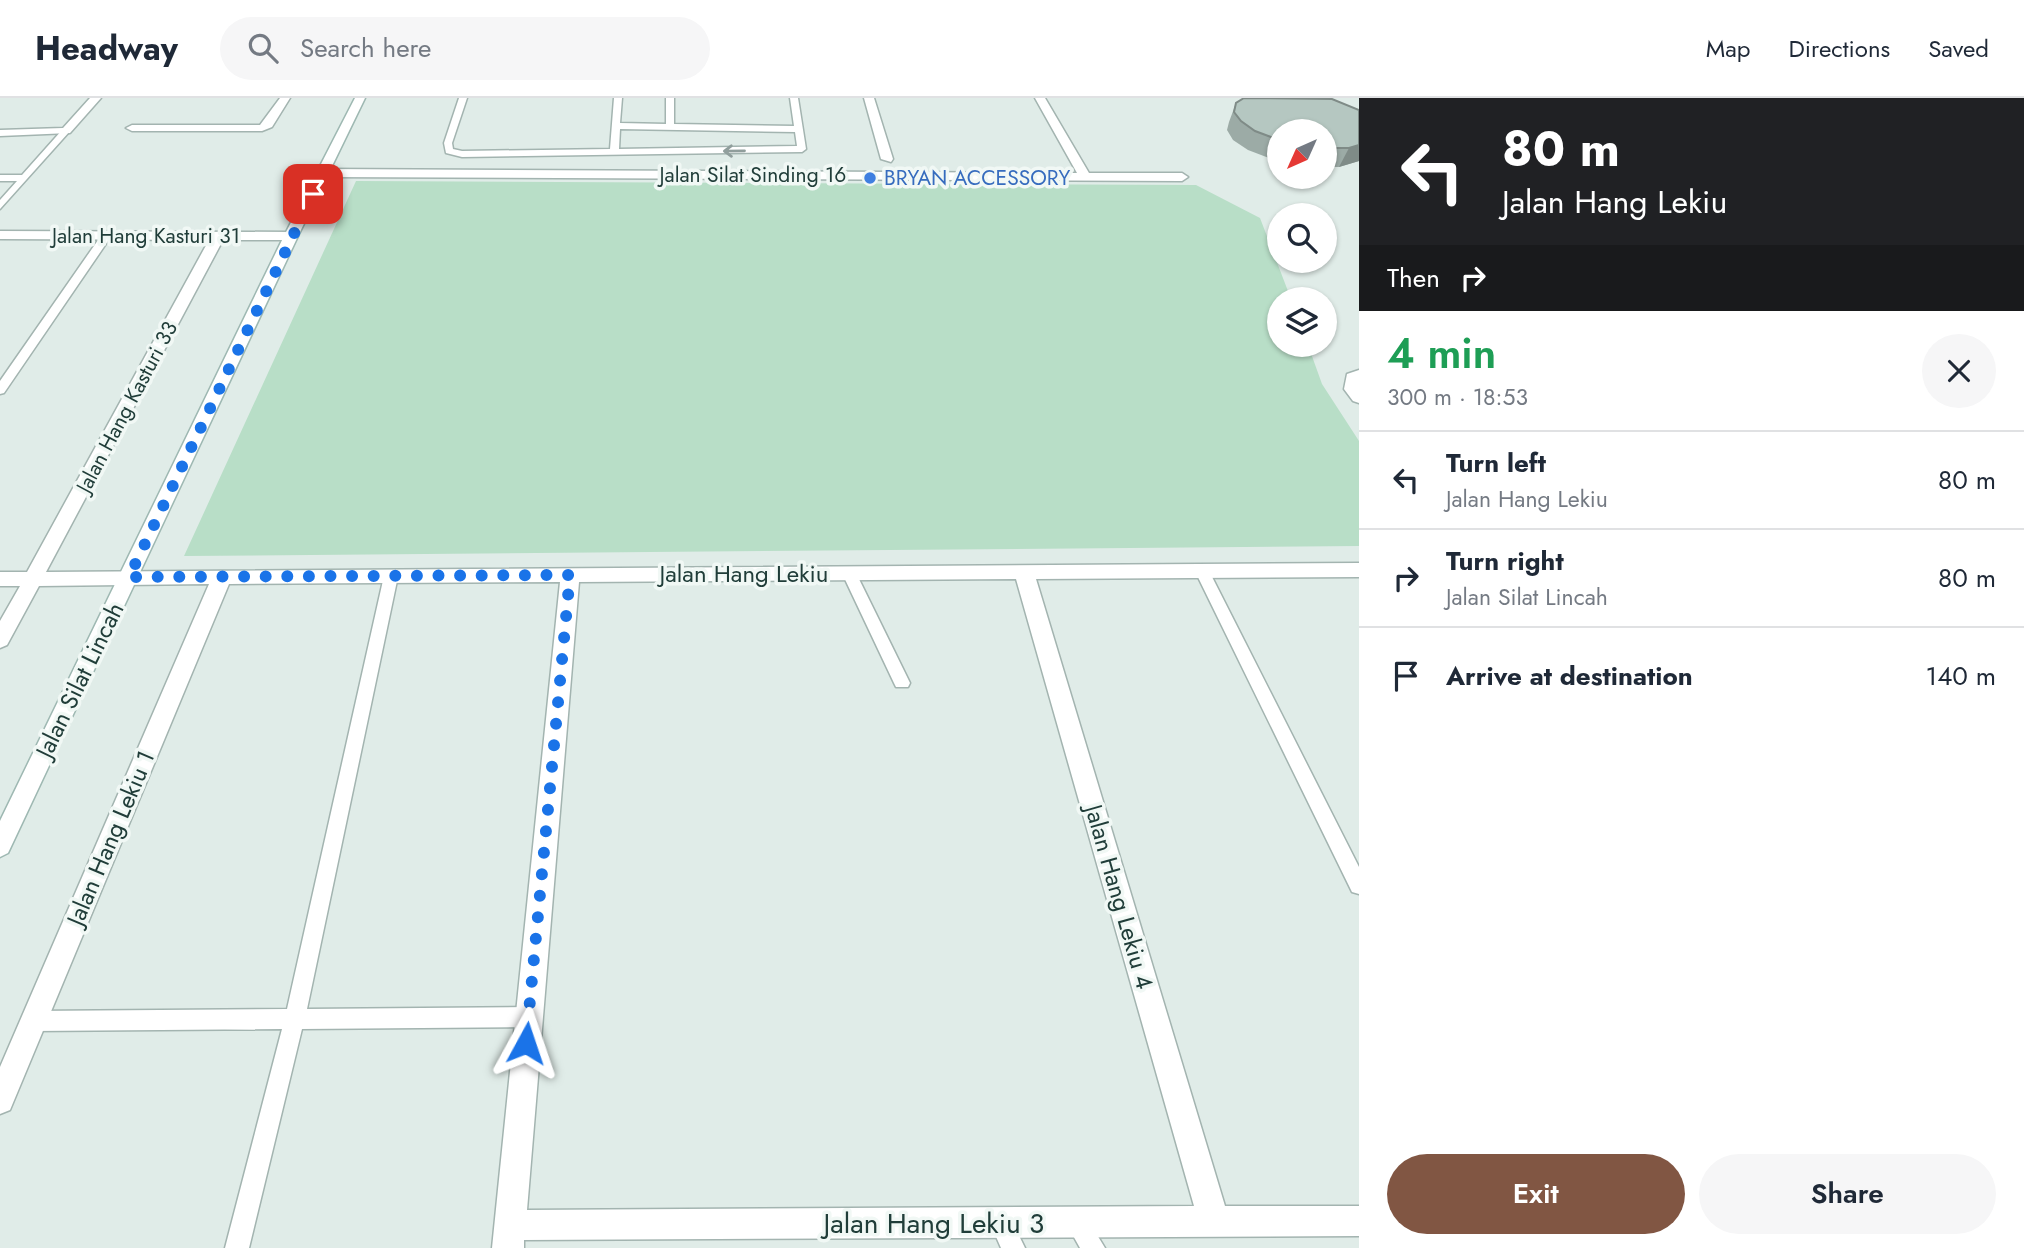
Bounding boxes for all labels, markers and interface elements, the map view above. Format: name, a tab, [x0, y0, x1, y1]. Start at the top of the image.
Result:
search box	[220, 17, 710, 80]
text: Headway	[35, 25, 178, 72]
icon: search	[244, 29, 282, 67]
text: Search here	[300, 29, 431, 67]
text: Map	[1706, 31, 1751, 66]
text: Directions	[1789, 31, 1890, 66]
text: Saved	[1928, 31, 1989, 66]
text: 80 m	[1502, 114, 1620, 184]
north arrow	[1267, 119, 1337, 189]
map controls	[1267, 119, 1337, 357]
icon: left	[1387, 126, 1478, 217]
one-way arrow	[723, 145, 746, 158]
street label: Jalan Silat Sinding 16	[657, 160, 846, 190]
place label: BRYAN ACCESSORY	[884, 163, 1071, 193]
pin	[283, 164, 343, 224]
marker: BRYAN ACCESSORY	[862, 170, 878, 186]
icon: arrive	[294, 175, 332, 213]
text: Jalan Hang Lekiu	[1502, 179, 1727, 225]
button: search	[1267, 203, 1337, 273]
street label: Jalan Hang Kasturi 31	[49, 221, 240, 251]
text: Then	[1387, 259, 1440, 297]
icon: right	[1454, 259, 1492, 297]
button: layers	[1267, 287, 1337, 357]
street label: Jalan Hang Kasturi 33	[68, 316, 185, 501]
text: 4 min	[1387, 323, 1496, 384]
button: close	[1922, 334, 1996, 408]
text: 300 m · 18:53	[1387, 380, 1528, 414]
text: Turn left	[1446, 444, 1546, 482]
icon: left	[1387, 461, 1425, 499]
text: 80 m	[1938, 461, 1996, 499]
text: Jalan Hang Lekiu	[1446, 482, 1608, 516]
text: Turn right	[1446, 542, 1564, 580]
street label: Jalan Hang Lekiu	[657, 556, 828, 591]
icon: right	[1387, 559, 1425, 597]
text: 80 m	[1938, 559, 1996, 597]
text: Jalan Silat Lincah	[1446, 580, 1608, 614]
street label: Jalan Silat Lincah	[25, 596, 132, 766]
icon: arrive	[1387, 657, 1425, 695]
text: Arrive at destination	[1446, 657, 1693, 695]
text: 140 m	[1925, 657, 1996, 695]
street label: Jalan Hang Lekiu 1	[57, 745, 163, 933]
street label: Jalan Hang Lekiu 4	[1076, 798, 1163, 993]
position arrow	[489, 1006, 563, 1080]
button: Exit	[1387, 1154, 1685, 1234]
button: Share	[1699, 1154, 1996, 1234]
street label: Jalan Hang Lekiu 3	[820, 1203, 1044, 1244]

